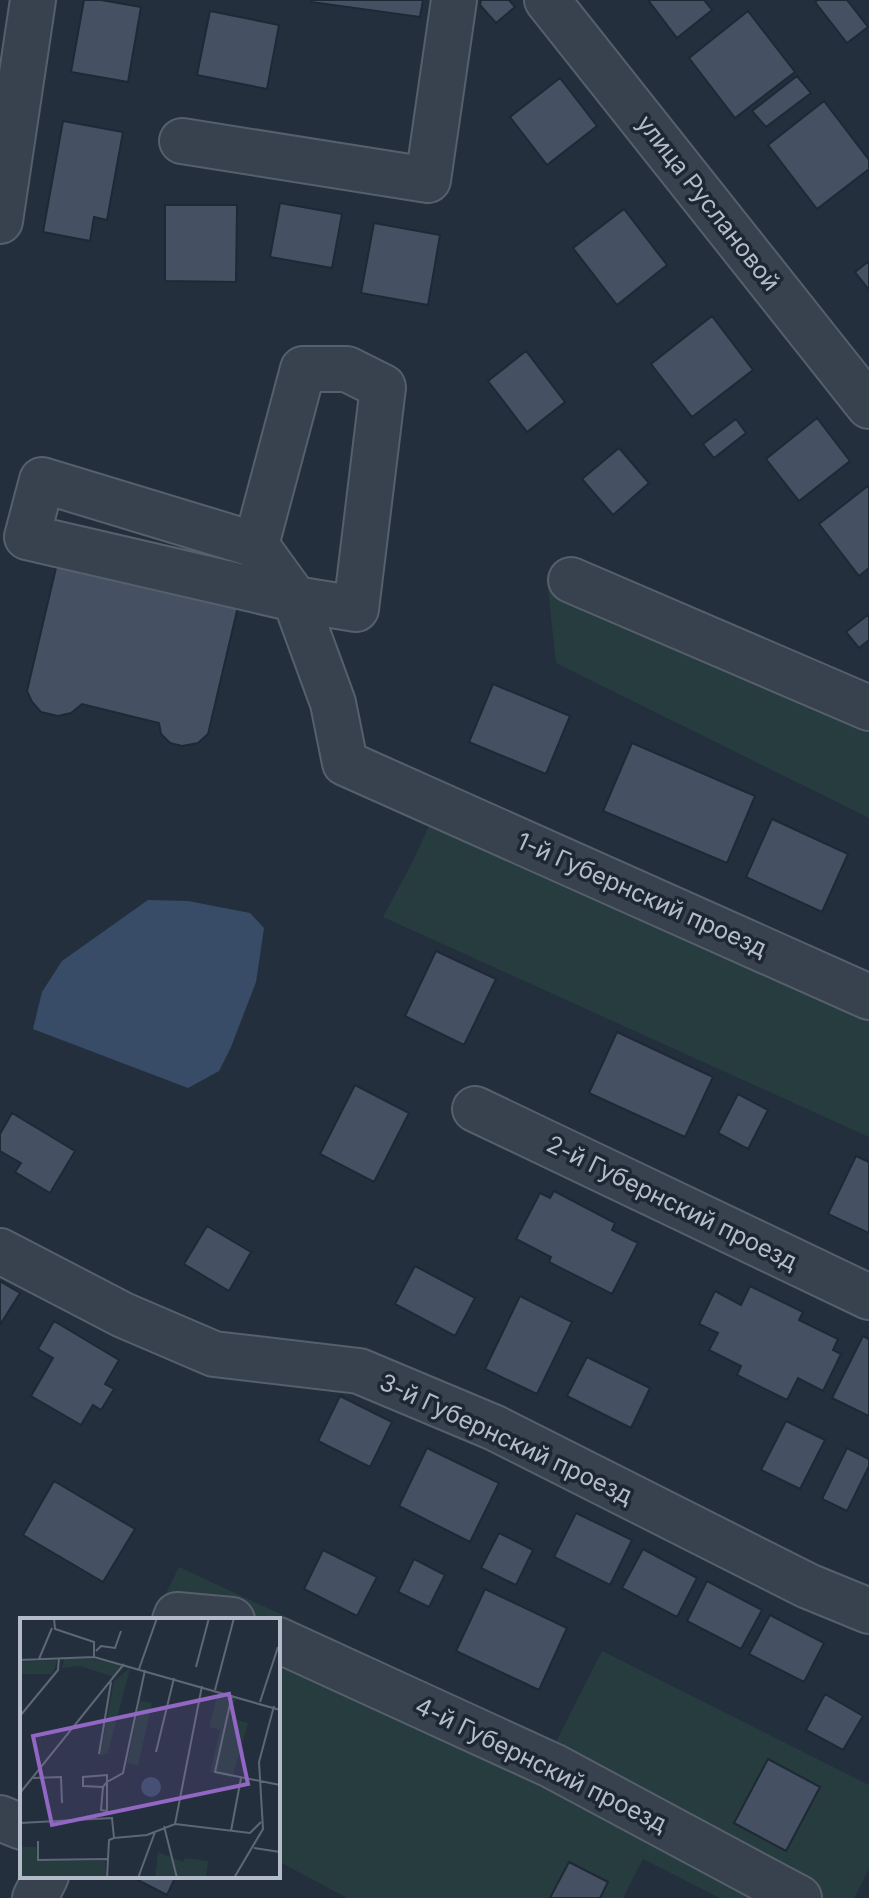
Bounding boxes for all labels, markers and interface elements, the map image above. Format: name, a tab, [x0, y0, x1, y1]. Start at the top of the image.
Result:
street label: улица Руслановой	[631, 109, 786, 296]
street label: 1-й Губернский проезд	[513, 826, 772, 963]
street label: 2-й Губернский проезд	[542, 1129, 802, 1276]
street label: 3-й Губернский проезд	[375, 1367, 637, 1510]
inset map	[20, 1618, 280, 1878]
street label: 4-й Губернский проезд	[411, 1691, 672, 1838]

